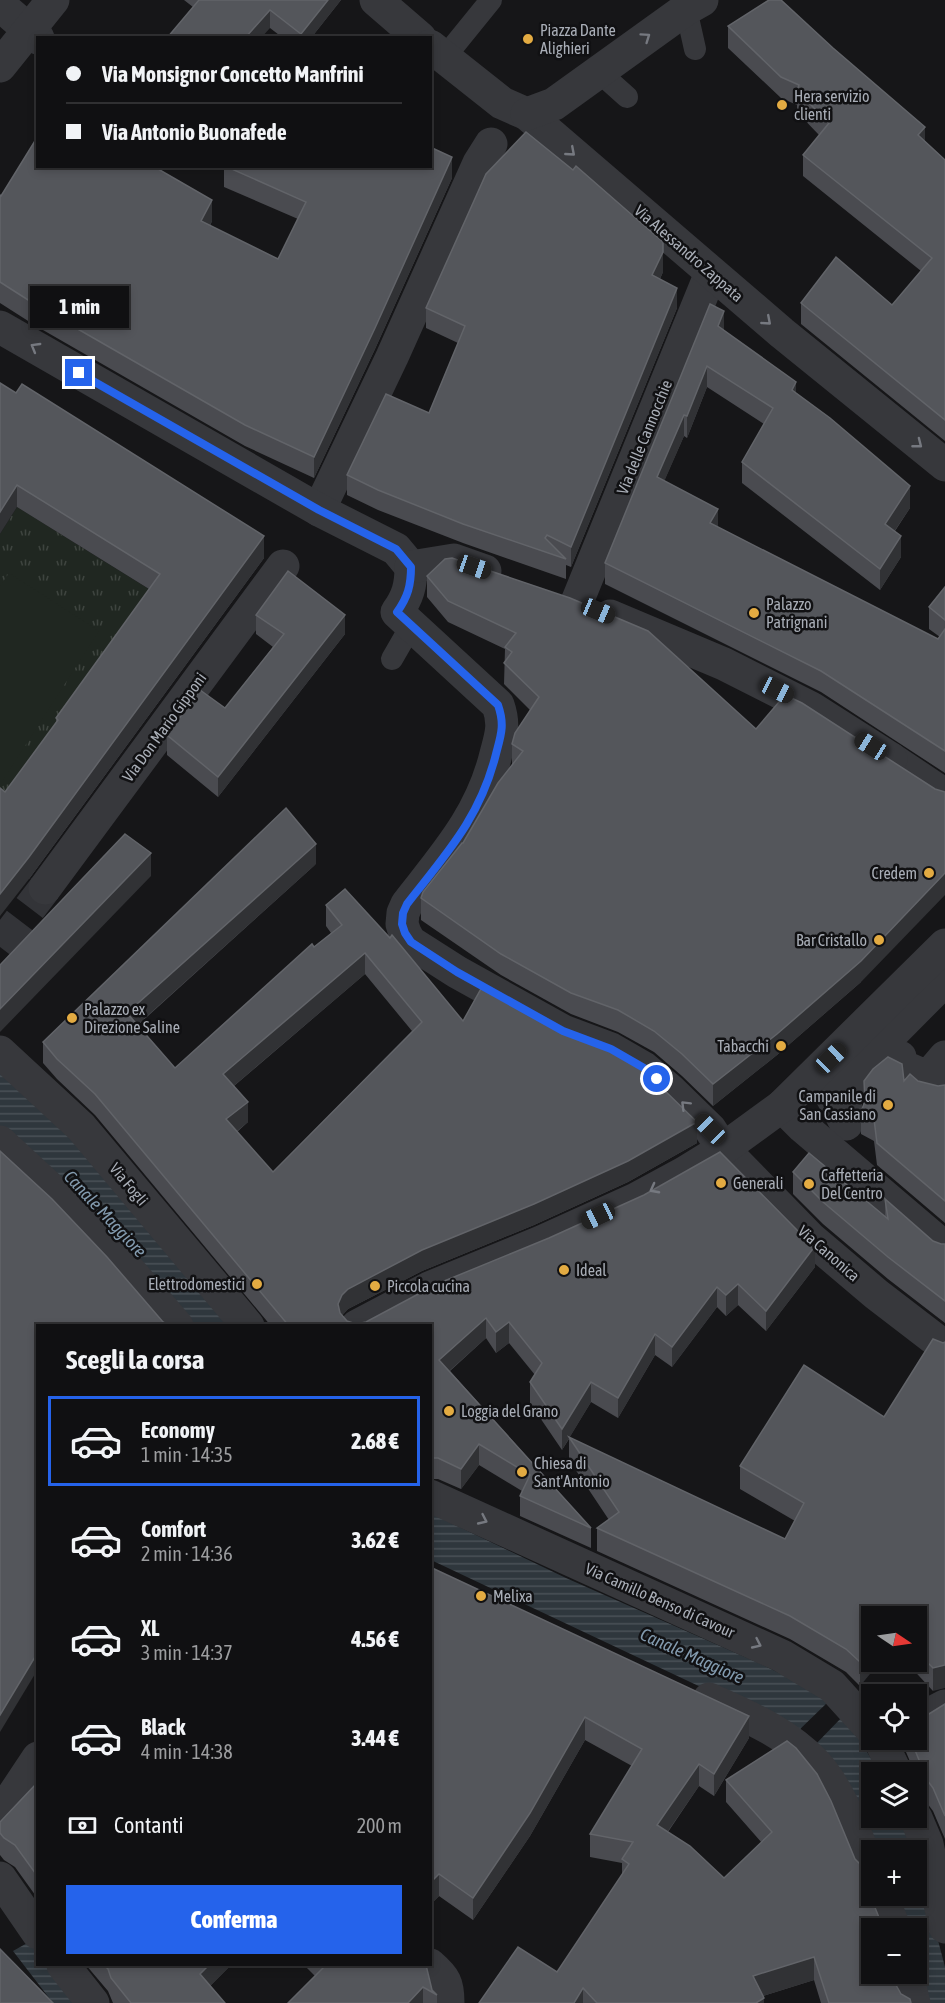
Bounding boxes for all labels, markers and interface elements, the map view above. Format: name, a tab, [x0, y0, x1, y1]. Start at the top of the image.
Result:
place label: Piazza Dante Alighieri	[540, 21, 616, 58]
marker: Piazza Dante Alighieri	[521, 32, 535, 46]
one-way arrow	[640, 33, 651, 44]
text: Via Monsignor Concetto Manfrini	[102, 61, 363, 87]
place label: Hera servizio clienti	[794, 87, 869, 123]
marker: Hera servizio clienti	[775, 98, 789, 112]
text: Via Antonio Buonafede	[102, 119, 287, 145]
one-way arrow	[564, 145, 575, 156]
street label: Via Alessandro Zappata	[630, 201, 747, 306]
callout: 1 min	[29, 286, 128, 328]
text: 1 min	[59, 295, 100, 318]
one-way arrow	[760, 314, 771, 325]
one-way arrow	[31, 343, 41, 354]
route end	[65, 359, 92, 386]
street label: Via delle Cannocchie	[613, 377, 675, 497]
one-way arrow	[911, 436, 922, 447]
car	[454, 553, 494, 581]
place label: Palazzo Patrignani	[766, 595, 828, 632]
car	[578, 596, 618, 626]
marker: Palazzo Patrignani	[747, 606, 761, 620]
street label: Via Don Mario Gipponi	[118, 669, 210, 786]
car	[757, 674, 797, 706]
car	[851, 729, 891, 763]
place label: Credem	[872, 864, 917, 882]
marker: Credem	[922, 866, 936, 880]
place label: Bar Cristallo	[796, 931, 867, 949]
marker: Bar Cristallo	[872, 933, 886, 947]
place label: Palazzo ex Direzione Saline	[84, 1000, 180, 1036]
marker: Palazzo ex Direzione Saline	[65, 1011, 79, 1025]
place label: Tabacchi	[717, 1037, 769, 1055]
marker: Tabacchi	[774, 1039, 788, 1053]
car	[812, 1039, 850, 1077]
route start	[643, 1065, 670, 1092]
place label: Campanile di San Cassiano	[799, 1087, 876, 1123]
marker: Campanile di San Cassiano	[881, 1098, 895, 1112]
one-way arrow	[682, 1101, 692, 1112]
car	[691, 1110, 729, 1148]
street label: Via Fogli	[105, 1159, 152, 1209]
water label: Canale Maggiore	[60, 1166, 151, 1262]
place label: Caffetteria Del Centro	[821, 1166, 884, 1202]
place label: Generali	[733, 1174, 784, 1192]
marker: Generali	[714, 1176, 728, 1190]
marker: Caffetteria Del Centro	[802, 1177, 816, 1191]
one-way arrow	[650, 1182, 661, 1193]
car	[578, 1200, 618, 1232]
street label: Via Canonica	[794, 1221, 864, 1285]
place label: Ideal	[576, 1261, 607, 1279]
marker: Ideal	[557, 1263, 571, 1277]
place label: Elettrodomestici	[148, 1275, 245, 1293]
marker: Elettrodomestici	[250, 1277, 264, 1291]
place label: Piccola cucina	[387, 1277, 470, 1295]
marker: Piccola cucina	[368, 1279, 382, 1293]
text: Scegli la corsa	[66, 1344, 204, 1375]
place label: Loggia del Grano	[461, 1402, 558, 1421]
marker: Loggia del Grano	[442, 1404, 456, 1418]
icon: car	[69, 1414, 123, 1468]
text: Economy	[141, 1417, 215, 1443]
text: 2.68 €	[351, 1428, 399, 1454]
text: 1 min · 14:35	[141, 1443, 233, 1466]
place label: Chiesa di Sant'Antonio	[534, 1454, 610, 1490]
marker: Chiesa di Sant'Antonio	[515, 1465, 529, 1479]
icon: car	[69, 1513, 123, 1567]
one-way arrow	[477, 1513, 488, 1525]
text: Comfort	[141, 1516, 206, 1542]
text: 3.62 €	[351, 1527, 399, 1553]
text: 2 min · 14:36	[141, 1542, 233, 1565]
street label: Via Camillo Benso di Cavour	[583, 1559, 738, 1641]
place label: Melixa	[493, 1587, 533, 1605]
marker: Melixa	[474, 1589, 488, 1603]
north arrow	[861, 1606, 927, 1672]
map controls	[861, 1606, 927, 1984]
icon: car	[69, 1612, 123, 1666]
text: XL	[141, 1615, 159, 1641]
water label: Canale Maggiore	[637, 1623, 747, 1688]
text: 4.56 €	[351, 1626, 399, 1652]
one-way arrow	[750, 1637, 761, 1649]
text: 3 min · 14:37	[141, 1641, 233, 1664]
button: locate	[861, 1684, 927, 1750]
icon: car	[69, 1711, 123, 1765]
text: Black	[141, 1714, 185, 1740]
text: 3.44 €	[351, 1725, 399, 1751]
text: 4 min · 14:38	[141, 1740, 233, 1763]
button: layers	[861, 1762, 927, 1828]
icon: cash	[66, 1809, 99, 1842]
text: Contanti	[114, 1812, 184, 1838]
text: 200 m	[357, 1814, 402, 1837]
button: +	[861, 1840, 927, 1906]
button: Conferma	[66, 1885, 402, 1954]
button: −	[861, 1918, 927, 1984]

